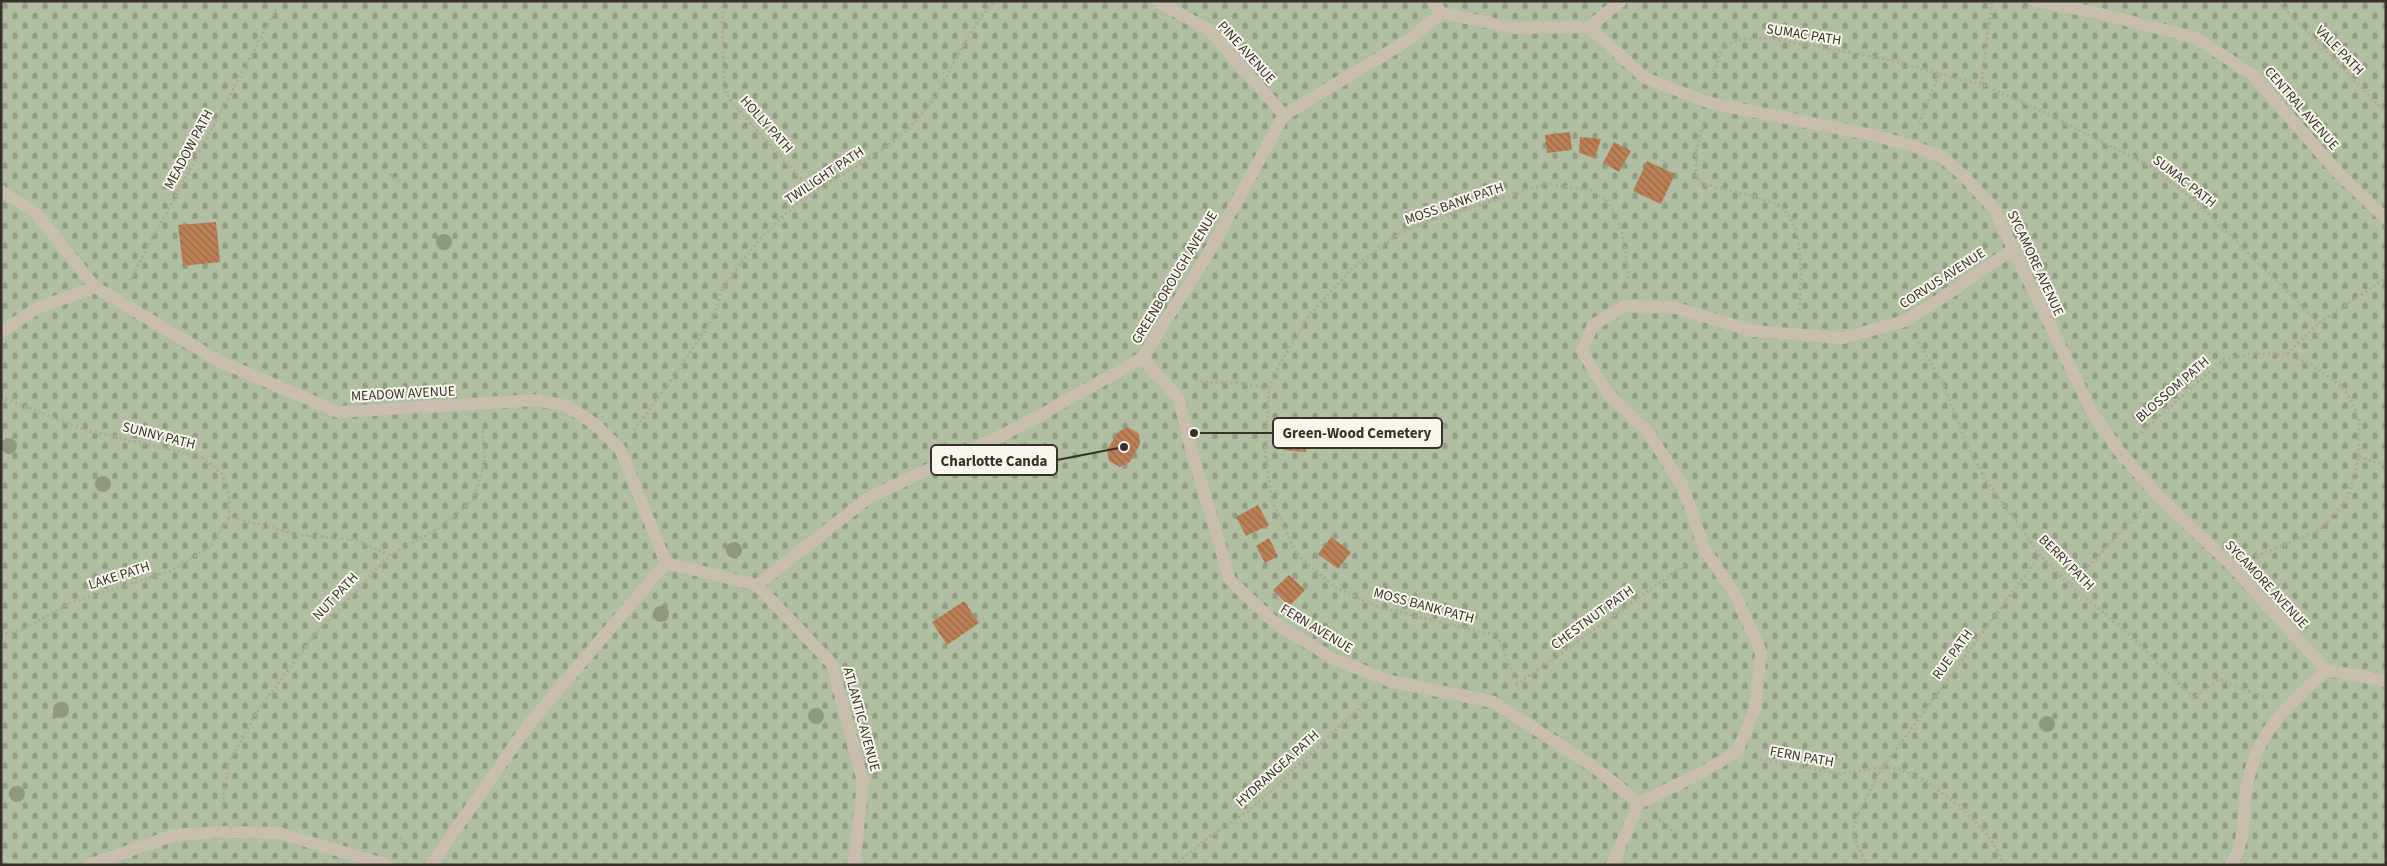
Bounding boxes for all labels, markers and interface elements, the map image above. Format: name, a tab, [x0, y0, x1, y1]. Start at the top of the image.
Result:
street label: PINE AVENUE	[1213, 17, 1280, 88]
street label: SUMAC PATH	[1765, 19, 1843, 51]
street label: VALE PATH	[2310, 21, 2368, 80]
street label: CENTRAL AVENUE	[2259, 63, 2343, 155]
street label: HOLLY PATH	[735, 92, 798, 158]
street label: MEADOW PATH	[160, 106, 218, 193]
street label: TWILIGHT PATH	[781, 142, 868, 210]
street label: SUMAC PATH	[2148, 151, 2220, 213]
street label: MOSS BANK PATH	[1402, 178, 1507, 230]
street label: GREENBOROUGH AVENUE	[1127, 207, 1223, 348]
street label: SYCAMORE AVENUE	[2002, 207, 2068, 320]
street label: CORVUS AVENUE	[1896, 244, 1989, 314]
street label: BLOSSOM PATH	[2131, 352, 2214, 427]
street label: MEADOW AVENUE	[350, 381, 456, 407]
street label: SUNNY PATH	[120, 417, 197, 455]
callout: Green-Wood Cemetery	[1273, 418, 1442, 448]
text: Green-Wood Cemetery	[1283, 423, 1432, 444]
callout: Charlotte Canda	[931, 445, 1057, 475]
text: Charlotte Canda	[941, 451, 1047, 472]
street label: BERRY PATH	[2034, 530, 2099, 595]
street label: SYCAMORE AVENUE	[2220, 536, 2313, 633]
street label: LAKE PATH	[86, 557, 153, 595]
street label: NUT PATH	[308, 568, 363, 625]
street label: CHESTNUT PATH	[1547, 581, 1638, 655]
street label: MOSS BANK PATH	[1371, 583, 1476, 629]
street label: FERN AVENUE	[1276, 599, 1357, 658]
street label: RUE PATH	[1928, 625, 1978, 684]
street label: ATLANTIC AVENUE	[837, 665, 885, 774]
street label: HYDRANGEA PATH	[1232, 726, 1324, 812]
street label: FERN PATH	[1768, 742, 1836, 772]

